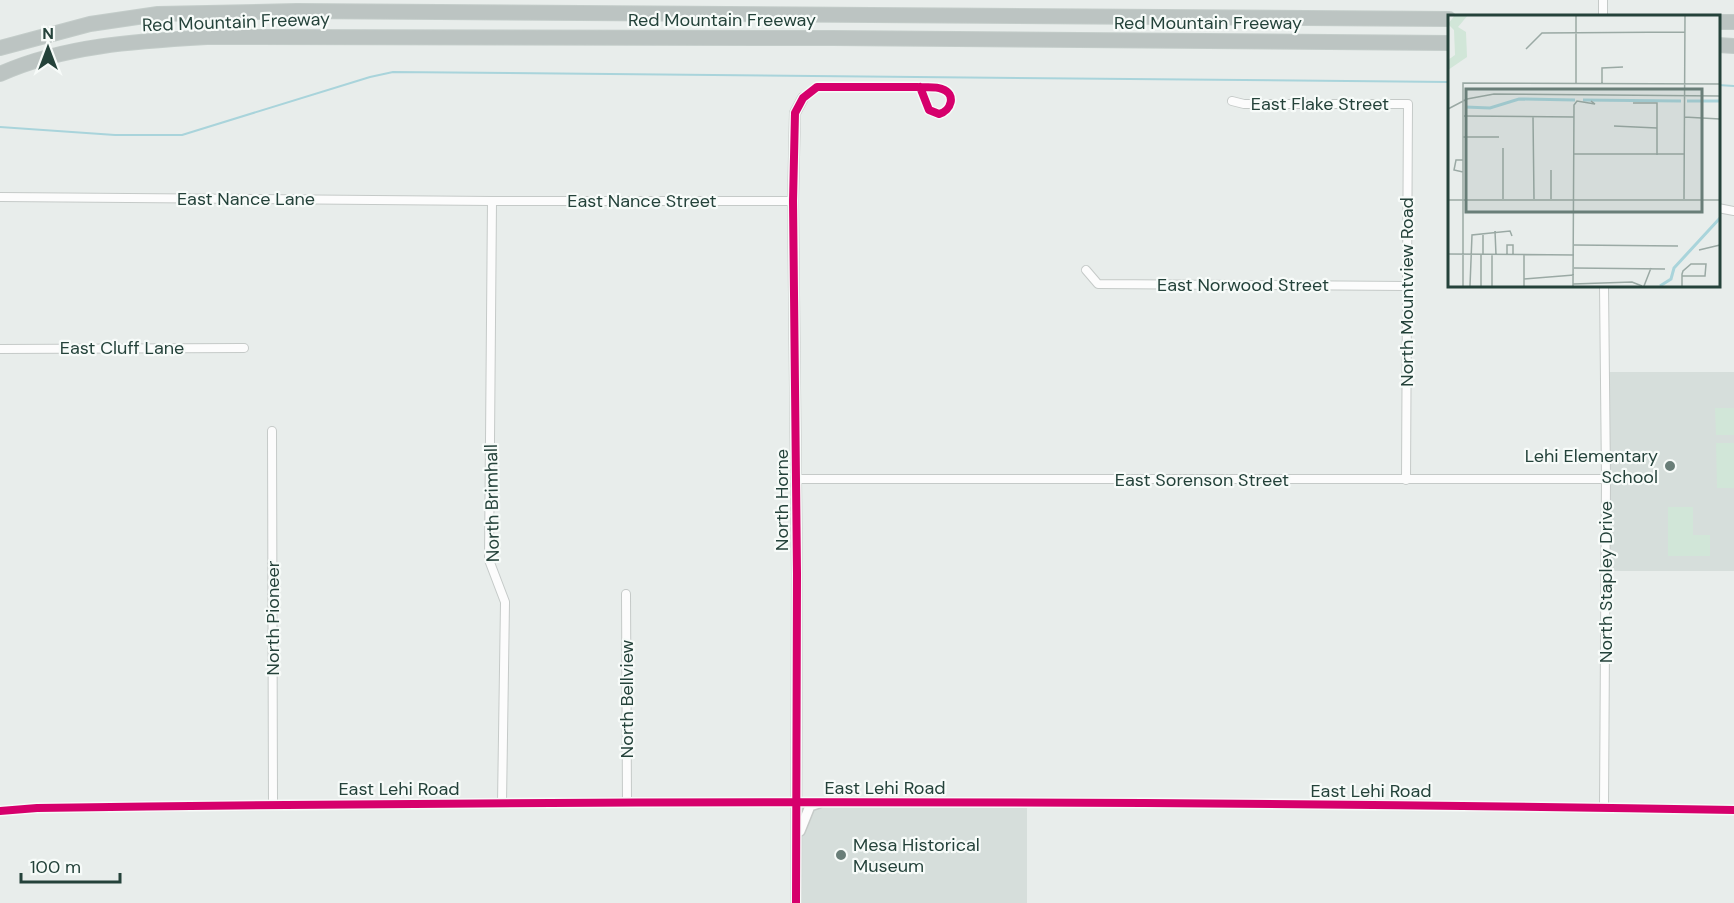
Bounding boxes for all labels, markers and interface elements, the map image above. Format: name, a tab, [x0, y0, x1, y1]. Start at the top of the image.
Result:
street label: Red Mountain Freeway	[142, 7, 330, 37]
street label: Red Mountain Freeway	[628, 8, 816, 32]
street label: Red Mountain Freeway	[1114, 11, 1302, 35]
inset map	[1448, 15, 1719, 286]
north arrow	[18, 18, 78, 78]
text: N	[42, 23, 54, 44]
street label: East Flake Street	[1251, 92, 1389, 116]
street label: East Nance Lane	[177, 187, 315, 211]
street label: East Nance Street	[567, 189, 717, 213]
street label: North Mountview Road	[1395, 197, 1419, 387]
street label: East Norwood Street	[1157, 273, 1329, 297]
street label: East Cluff Lane	[60, 336, 184, 360]
street label: North Brimhall	[479, 444, 505, 562]
place label: Lehi Elementary School	[1525, 444, 1658, 489]
street label: North Horne	[770, 449, 794, 551]
marker: Lehi Elementary School	[1663, 459, 1677, 473]
street label: East Sorenson Street	[1115, 468, 1289, 492]
street label: North Stapley Drive	[1594, 501, 1618, 663]
street label: North Pioneer	[261, 560, 285, 675]
street label: North Bellview	[615, 640, 639, 758]
street label: East Lehi Road	[824, 776, 946, 800]
street label: East Lehi Road	[338, 777, 460, 801]
street label: East Lehi Road	[1310, 779, 1432, 803]
place label: Mesa Historical Museum	[853, 833, 980, 878]
scale bar	[21, 846, 120, 884]
marker: Mesa Historical Museum	[834, 848, 848, 862]
text: 100 m	[30, 855, 81, 879]

